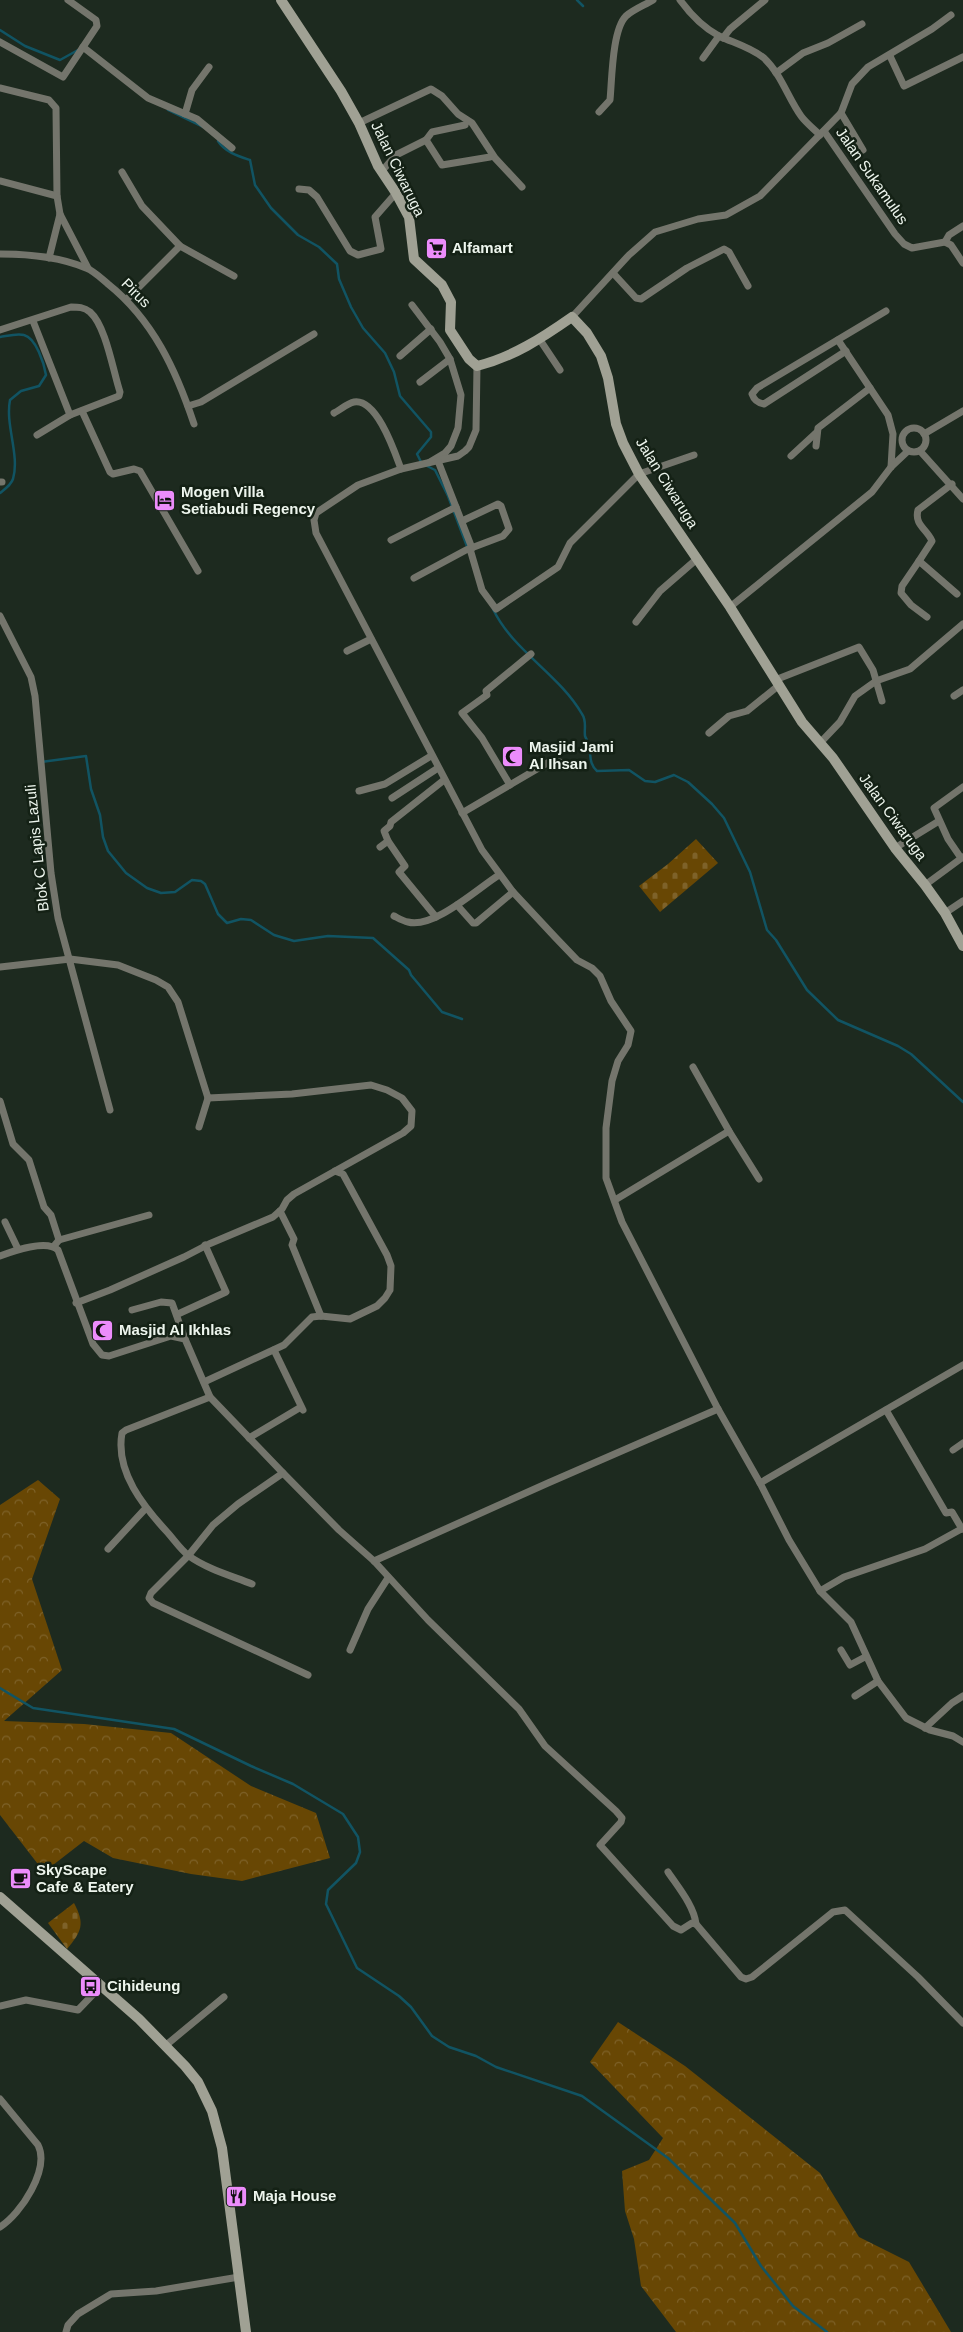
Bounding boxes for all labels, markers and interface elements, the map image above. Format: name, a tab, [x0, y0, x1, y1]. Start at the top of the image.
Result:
street label: Jalan Ciwaruga	[368, 119, 429, 220]
street label: Jalan Sukamulus	[833, 124, 912, 227]
supermarket icon: Alfamart	[424, 236, 448, 260]
place label: Alfamart	[452, 239, 513, 256]
street label: Pirus	[118, 275, 154, 311]
street label: Jalan Ciwaruga	[633, 434, 702, 532]
place label: Mogen Villa Setiabudi Regency	[181, 483, 316, 517]
hotel icon: Mogen Villa Setiabudi Regency	[153, 489, 177, 513]
place label: Masjid Jami Al Ihsan	[529, 738, 614, 772]
mosque icon: Masjid Jami Al Ihsan	[501, 744, 525, 768]
street label: Jalan Ciwaruga	[856, 770, 931, 864]
street label: Blok C Lapis Lazuli	[21, 784, 52, 912]
mosque icon: Masjid Al Ikhlas	[91, 1318, 115, 1342]
place label: Masjid Al Ikhlas	[119, 1321, 231, 1338]
place label: SkyScape Cafe & Eatery	[36, 1861, 134, 1895]
cafe icon: SkyScape Cafe & Eatery	[8, 1867, 32, 1891]
bus stop icon: Cihideung	[79, 1974, 103, 1998]
place label: Cihideung	[107, 1977, 180, 1994]
restaurant icon: Maja House	[225, 2184, 249, 2208]
place label: Maja House	[253, 2187, 336, 2204]

